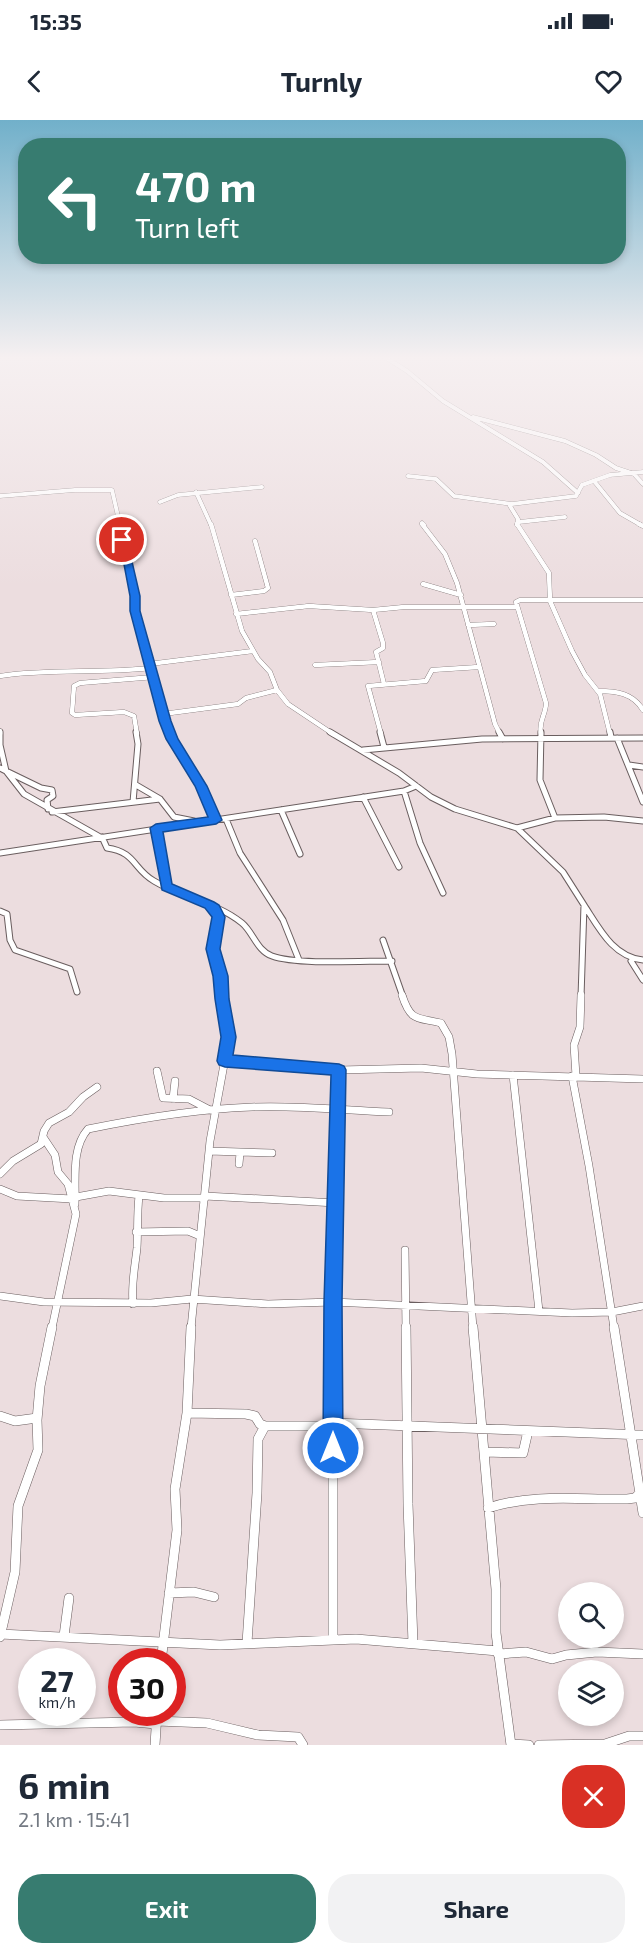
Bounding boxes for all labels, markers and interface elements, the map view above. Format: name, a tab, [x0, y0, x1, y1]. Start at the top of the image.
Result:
text: 15:35	[30, 8, 82, 34]
icon: back	[18, 65, 51, 98]
text: Turnly	[281, 65, 362, 97]
icon: heart	[592, 65, 625, 98]
text: 470 m	[135, 160, 257, 210]
icon: left	[36, 162, 114, 240]
text: Turn left	[135, 211, 239, 243]
pin	[96, 514, 147, 565]
icon: arrive	[105, 523, 138, 556]
position arrow	[301, 1416, 365, 1480]
map controls	[558, 1582, 624, 1726]
button: search	[558, 1582, 624, 1648]
speed limit sign: 30	[108, 1648, 186, 1726]
button: layers	[558, 1660, 624, 1726]
text: 27	[40, 1662, 74, 1698]
text: km/h	[38, 1693, 76, 1711]
text: 6 min	[18, 1763, 110, 1806]
button: close	[562, 1765, 625, 1828]
text: 2.1 km · 15:41	[18, 1807, 130, 1831]
button: Exit	[18, 1874, 316, 1943]
button: Share	[328, 1874, 625, 1943]

